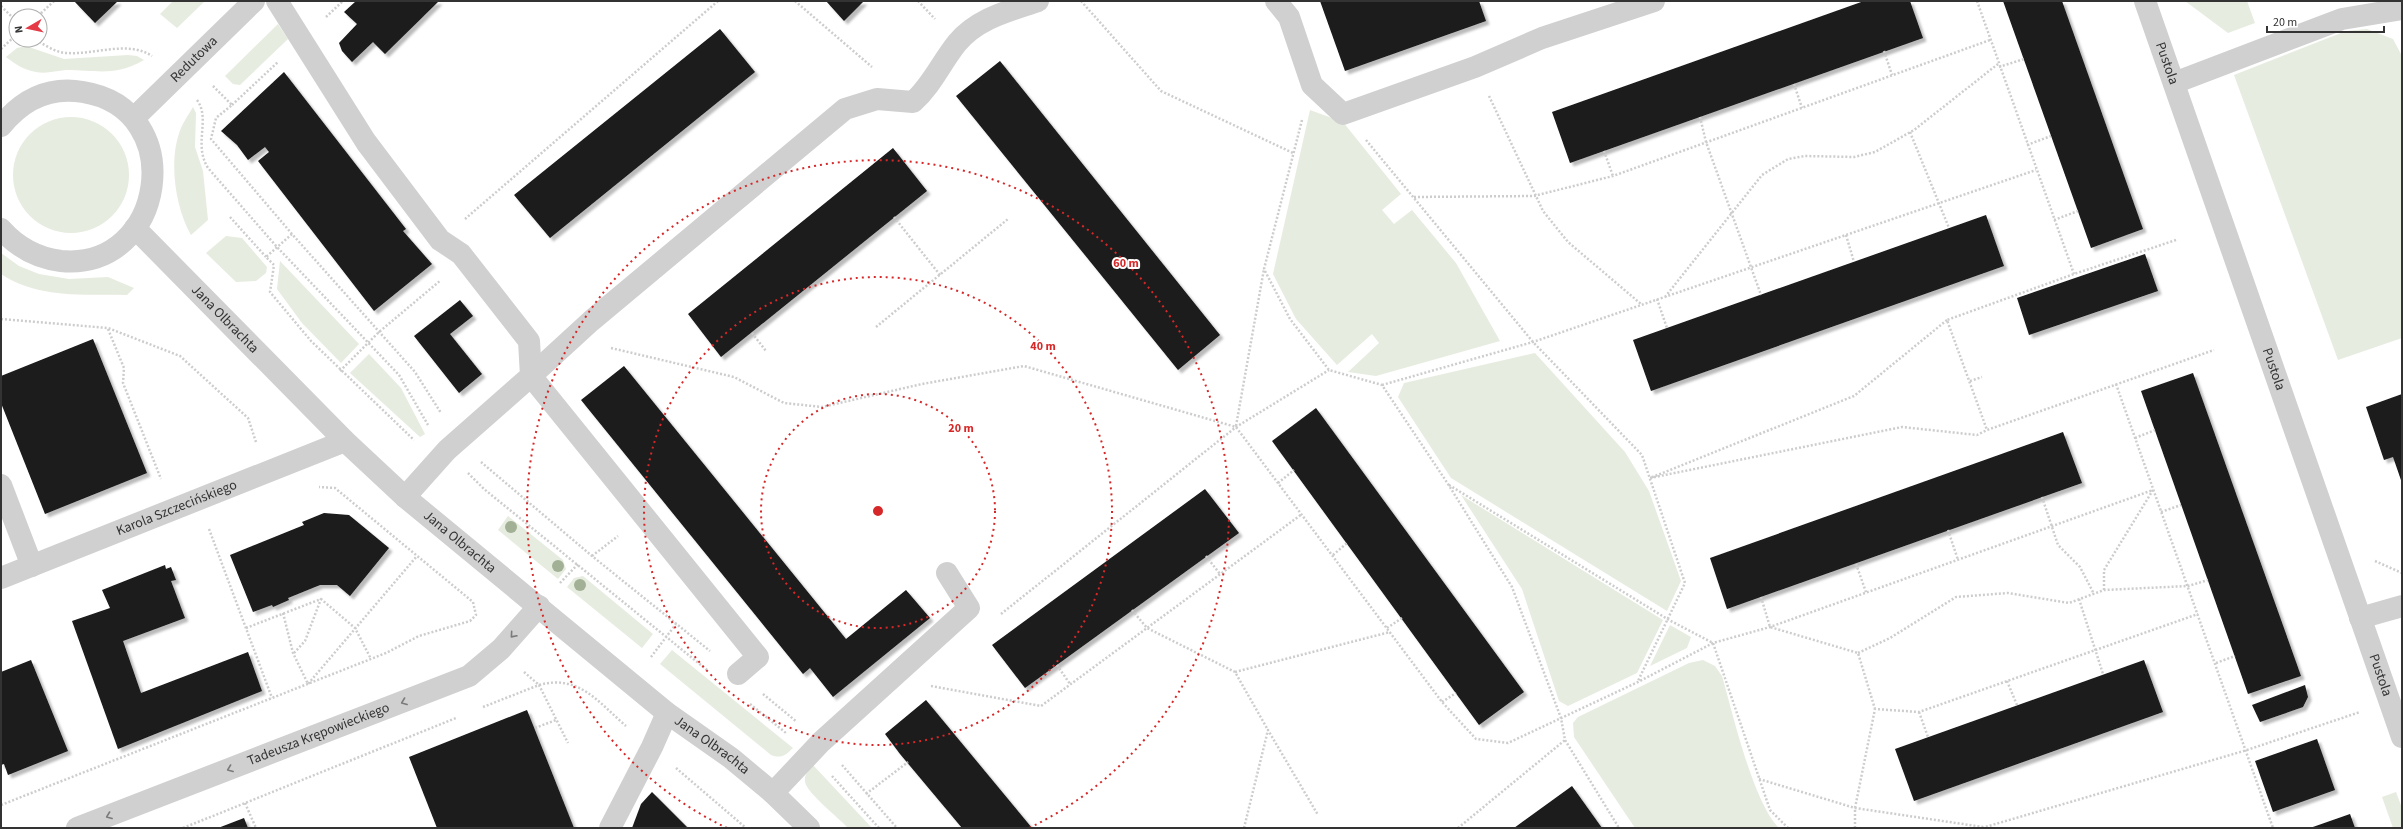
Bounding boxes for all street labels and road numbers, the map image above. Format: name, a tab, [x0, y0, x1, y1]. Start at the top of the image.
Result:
street label: Redutowa	[166, 32, 222, 87]
street label: Pustola	[2150, 39, 2183, 87]
street label: Jana Olbrachta	[186, 280, 263, 358]
street label: Pustola	[2257, 345, 2290, 393]
street label: Karola Szczecińskiego	[113, 475, 240, 541]
street label: Jana Olbrachta	[419, 506, 500, 578]
street label: Pustola	[2364, 651, 2397, 699]
street label: Tadeusza Krępowieckiego	[244, 698, 392, 771]
street label: Jana Olbrachta	[670, 711, 754, 779]

